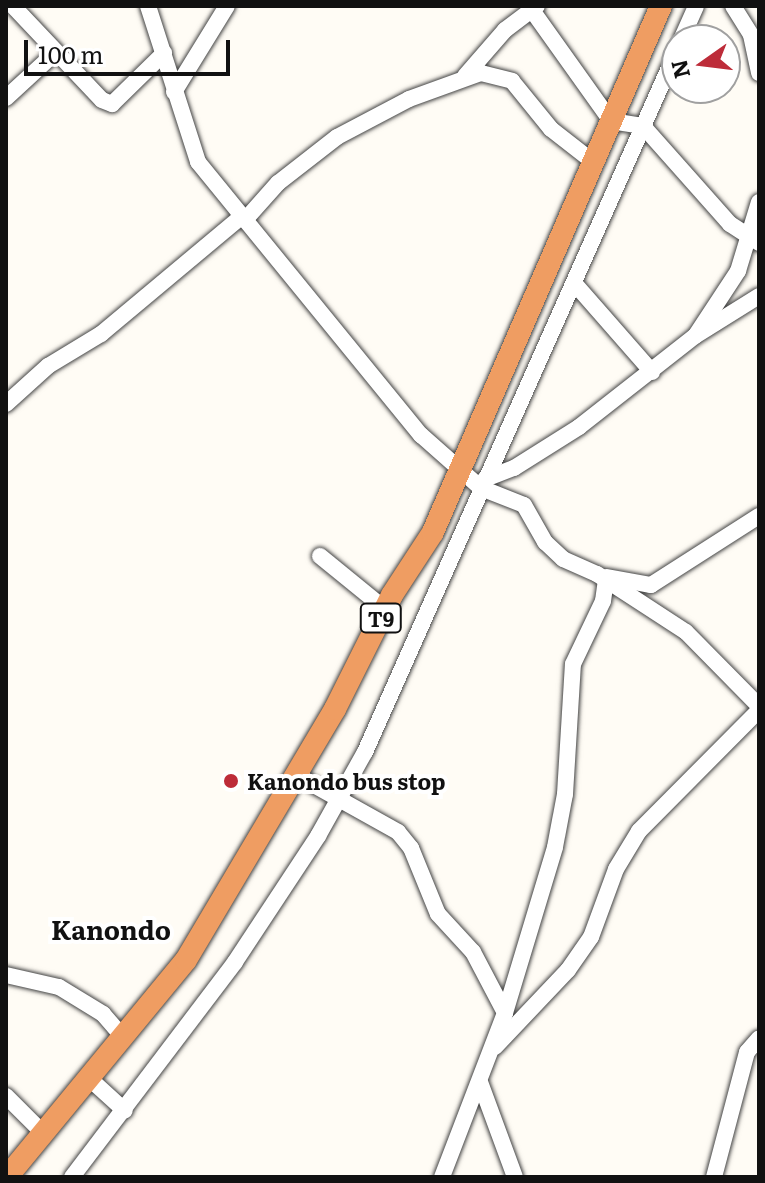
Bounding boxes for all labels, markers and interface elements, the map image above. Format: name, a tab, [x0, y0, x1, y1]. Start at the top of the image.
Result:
scale bar	[28, 24, 234, 74]
north arrow	[661, 24, 741, 104]
text: 100 m	[38, 36, 104, 71]
text: N	[661, 56, 697, 82]
road number: T9	[359, 602, 403, 634]
place label: Kanondo bus stop	[247, 768, 445, 794]
marker: Kanondo bus stop	[222, 772, 240, 790]
district label: Kanondo	[51, 913, 171, 945]

